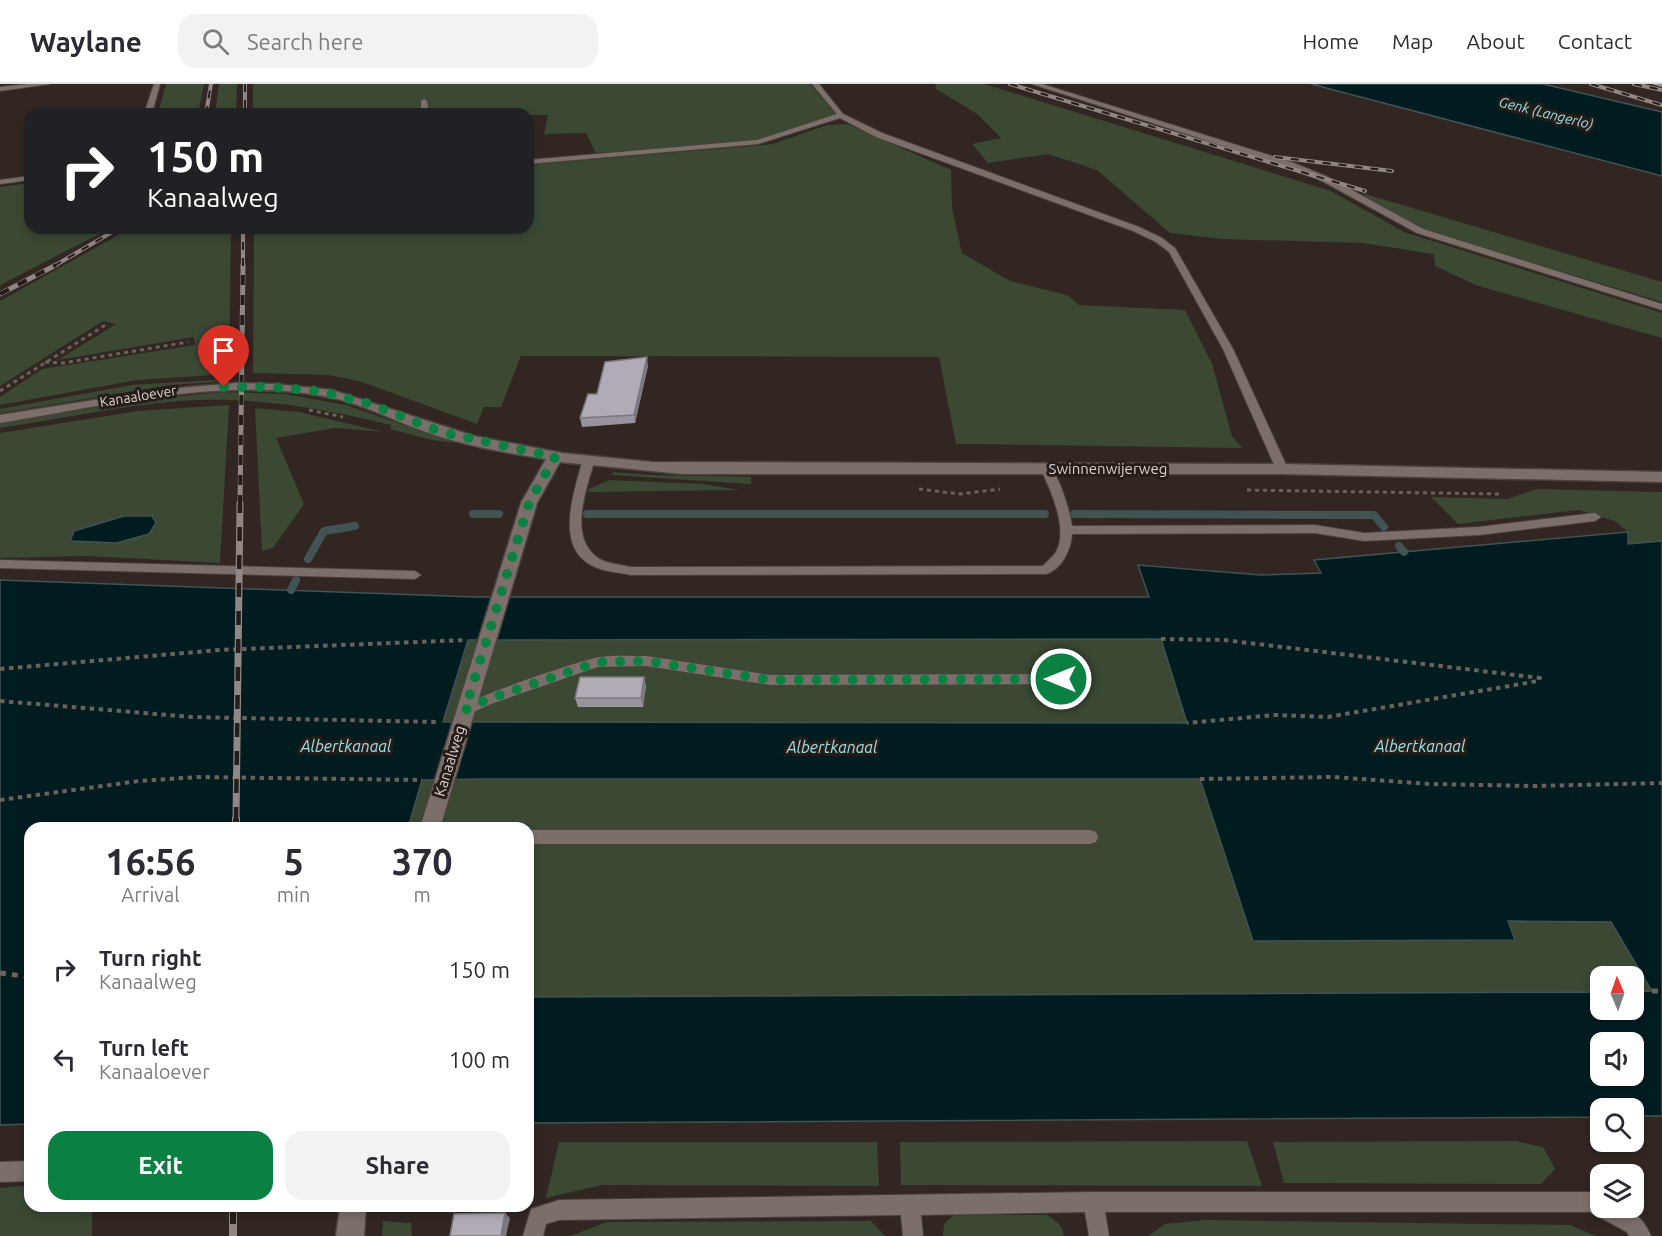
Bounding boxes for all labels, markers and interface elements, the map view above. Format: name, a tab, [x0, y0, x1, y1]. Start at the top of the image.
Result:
search box	[178, 14, 598, 68]
icon: search	[199, 25, 232, 58]
text: Waylane	[30, 26, 142, 57]
text: Search here	[247, 29, 363, 54]
text: Home	[1302, 29, 1359, 53]
text: Map	[1392, 29, 1433, 53]
text: About	[1466, 29, 1525, 53]
text: Contact	[1558, 29, 1632, 53]
water label: Genk (Langerlo)	[1497, 94, 1595, 132]
icon: right	[48, 132, 126, 210]
text: 150 m	[147, 133, 264, 180]
text: Kanaalweg	[147, 182, 279, 212]
pin	[198, 325, 249, 387]
icon: arrive	[207, 334, 240, 367]
street label: Kanaaloever	[98, 382, 178, 410]
street label: Swinnenwijerweg	[1049, 460, 1167, 477]
position arrow	[1029, 647, 1093, 711]
street label: Kanaalweg	[431, 723, 468, 798]
water label: Albertkanaal	[299, 737, 392, 755]
water label: Albertkanaal	[1373, 737, 1466, 755]
water label: Albertkanaal	[785, 738, 878, 756]
text: 16:56	[105, 841, 195, 882]
text: 5	[283, 841, 304, 882]
text: 370	[392, 841, 453, 882]
text: Arrival	[121, 883, 180, 906]
text: min	[277, 883, 310, 906]
text: m	[414, 883, 431, 906]
text: Turn right	[99, 945, 201, 970]
icon: right	[48, 953, 81, 986]
text: 150 m	[449, 957, 510, 982]
north arrow	[1590, 966, 1644, 1020]
map controls	[1590, 966, 1644, 1218]
text: Kanaalweg	[99, 970, 197, 993]
button: sound	[1590, 1032, 1644, 1086]
text: Turn left	[99, 1035, 189, 1060]
icon: left	[48, 1043, 81, 1076]
text: 100 m	[449, 1047, 510, 1072]
text: Kanaaloever	[99, 1060, 210, 1083]
button: search	[1590, 1098, 1644, 1152]
button: Exit	[48, 1131, 273, 1200]
button: Share	[285, 1131, 510, 1200]
button: layers	[1590, 1164, 1644, 1218]

